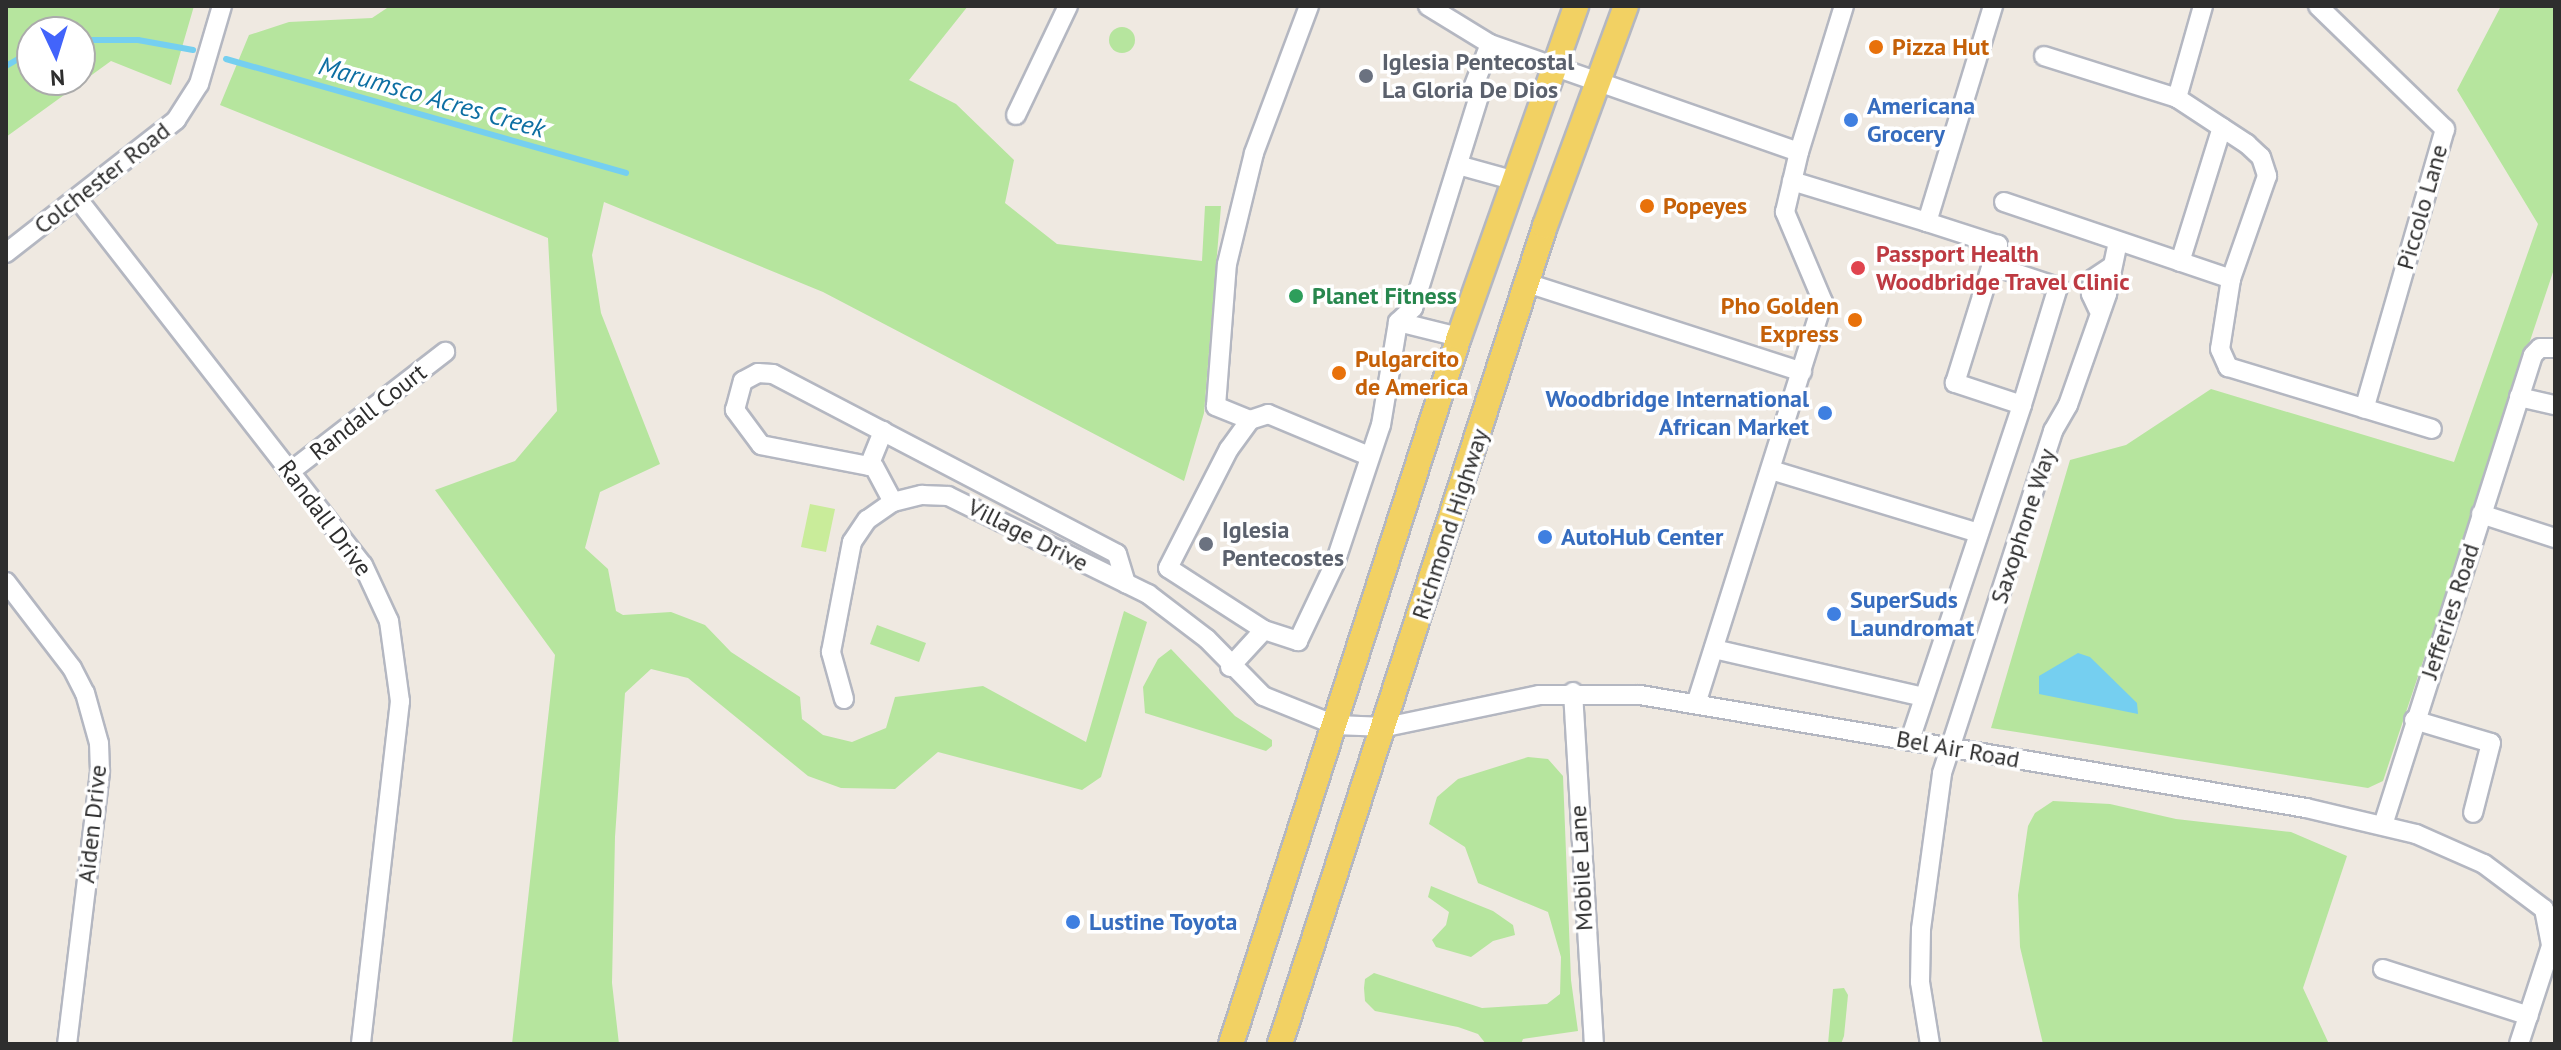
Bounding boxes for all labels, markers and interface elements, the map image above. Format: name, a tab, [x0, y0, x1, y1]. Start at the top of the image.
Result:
north arrow	[16, 16, 96, 96]
place label: Pizza Hut	[1892, 33, 1989, 61]
marker: Pizza Hut	[1867, 38, 1885, 56]
place label: Iglesia Pentecostal La Gloria De Dios	[1382, 48, 1574, 104]
water label: Marumsco Acres Creek	[315, 50, 549, 144]
text: N	[49, 63, 66, 92]
marker: Iglesia Pentecostal La Gloria De Dios	[1357, 67, 1375, 85]
place label: Americana Grocery	[1867, 92, 1975, 148]
marker: Americana Grocery	[1842, 111, 1860, 129]
street label: Colchester Road	[28, 116, 176, 240]
street label: Piccolo Lane	[2390, 141, 2454, 273]
place label: Popeyes	[1663, 192, 1747, 220]
marker: Popeyes	[1638, 197, 1656, 215]
place label: Passport Health Woodbridge Travel Clinic	[1876, 240, 2131, 296]
marker: Passport Health Woodbridge Travel Clinic	[1847, 257, 1869, 279]
place label: Planet Fitness	[1312, 282, 1457, 310]
marker: Planet Fitness	[1287, 287, 1305, 305]
place label: Pho Golden Express	[1720, 292, 1839, 348]
marker: Pho Golden Express	[1846, 311, 1864, 329]
place label: Pulgarcito de America	[1355, 345, 1469, 401]
street label: Randall Court	[304, 358, 432, 466]
marker: Pulgarcito de America	[1330, 364, 1348, 382]
place label: Woodbridge International African Market	[1546, 385, 1809, 441]
marker: Woodbridge International African Market	[1816, 404, 1834, 422]
street label: Richmond Highway	[1406, 425, 1494, 623]
street label: Saxophone Way	[1984, 445, 2062, 607]
street label: Randall Drive	[272, 454, 378, 582]
street label: Village Drive	[963, 492, 1093, 578]
place label: Iglesia Pentecostes	[1222, 516, 1344, 572]
place label: AutoHub Center	[1561, 523, 1724, 551]
marker: AutoHub Center	[1536, 528, 1554, 546]
marker: Iglesia Pentecostes	[1197, 535, 1215, 553]
street label: Jefferies Road	[2415, 540, 2485, 682]
place label: SuperSuds Laundromat	[1850, 586, 1974, 642]
marker: SuperSuds Laundromat	[1825, 605, 1843, 623]
street label: Bel Air Road	[1894, 724, 2022, 774]
street label: Aiden Drive	[71, 763, 113, 885]
street label: Mobile Lane	[1563, 804, 1599, 932]
place label: Lustine Toyota	[1089, 908, 1238, 936]
marker: Lustine Toyota	[1064, 913, 1082, 931]

